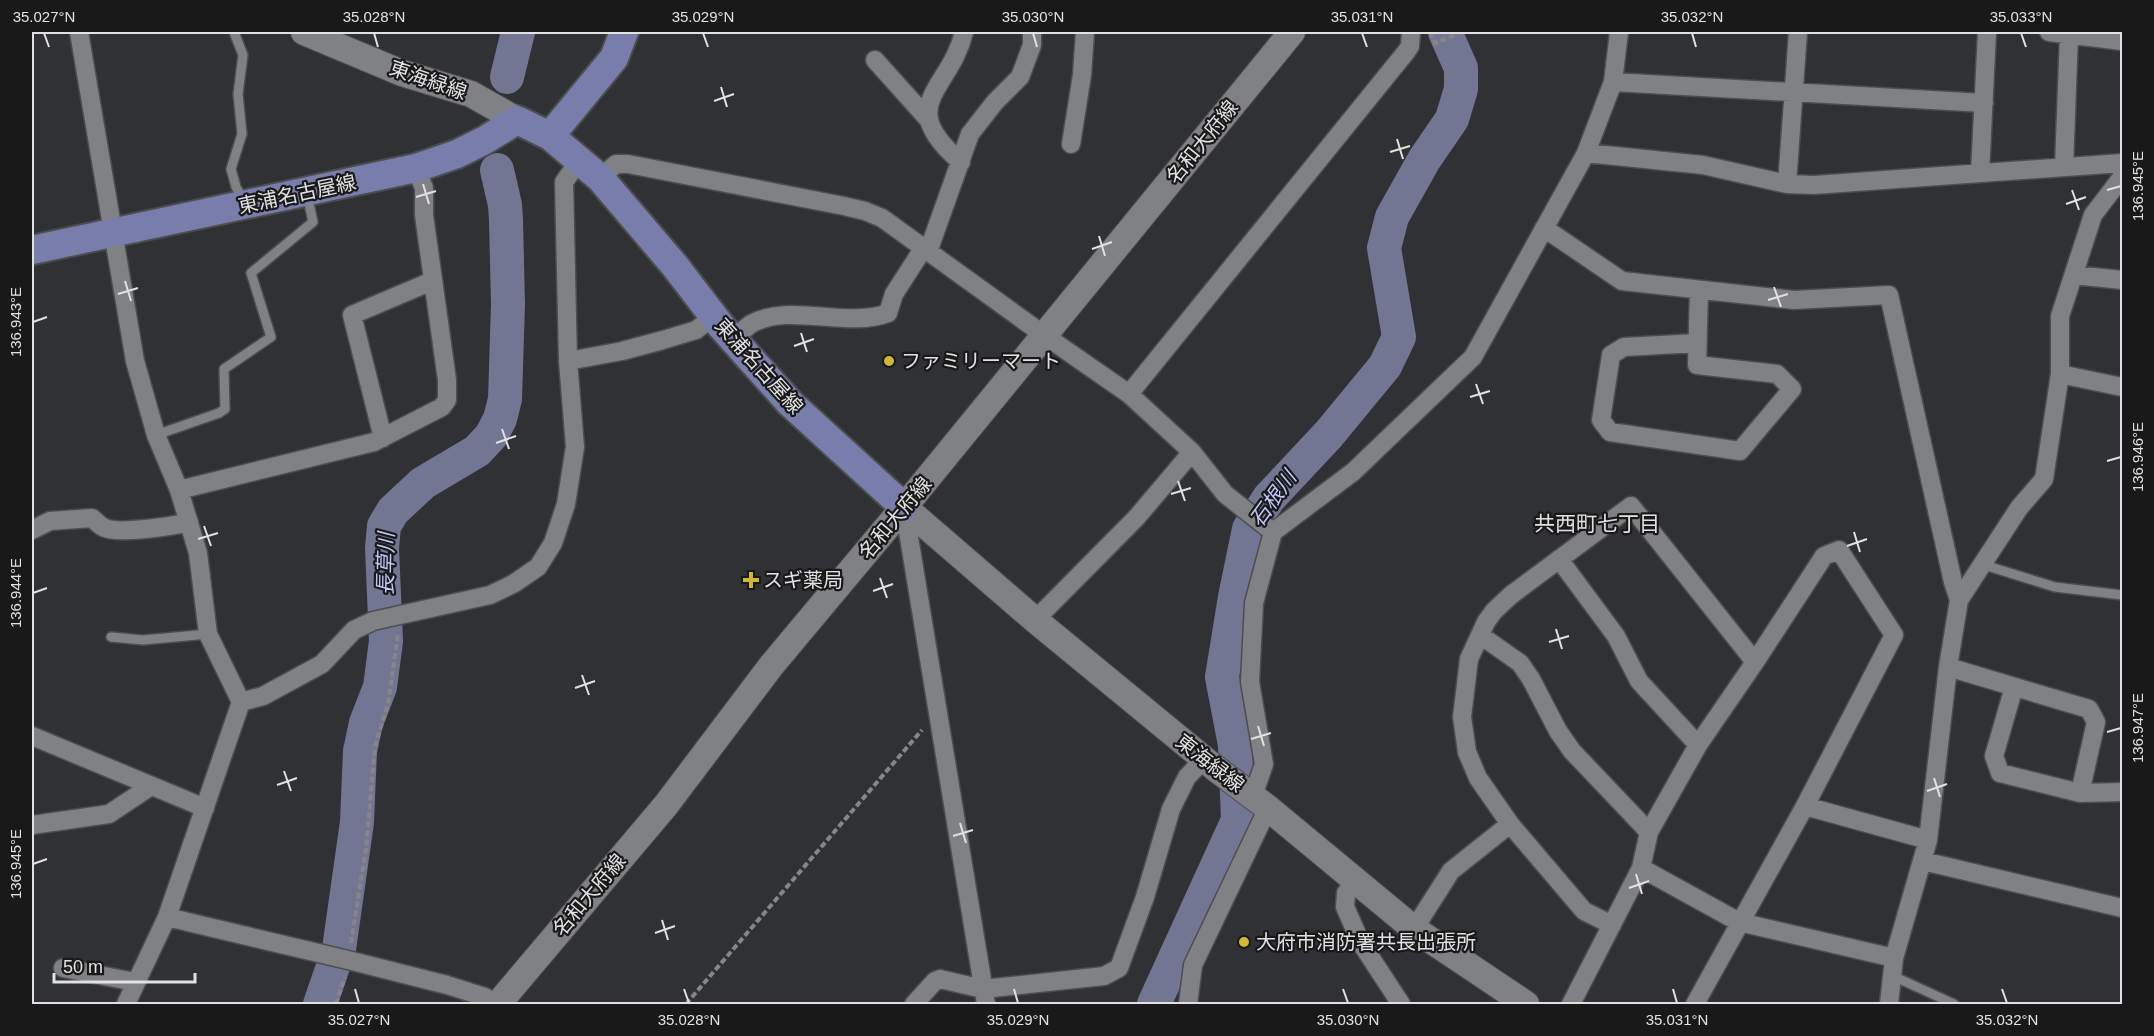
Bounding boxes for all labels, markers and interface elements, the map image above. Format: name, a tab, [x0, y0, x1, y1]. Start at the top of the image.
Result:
text: 35.027°N	[13, 8, 75, 25]
text: 35.028°N	[343, 8, 405, 25]
text: 35.029°N	[672, 8, 734, 25]
text: 35.030°N	[1002, 8, 1064, 25]
text: 35.031°N	[1331, 8, 1393, 25]
text: 35.032°N	[1661, 8, 1723, 25]
text: 35.033°N	[1990, 8, 2052, 25]
street label: 東海緑線	[387, 57, 469, 103]
street label: 名和大府線	[1162, 96, 1242, 188]
text: 136.945°E	[2129, 151, 2146, 221]
street label: 東浦名古屋線	[236, 171, 358, 217]
text: 136.943°E	[7, 287, 24, 357]
street label: 東浦名古屋線	[711, 314, 807, 418]
place label: ファミリーマート	[901, 350, 1061, 372]
marker: ファミリーマート	[882, 354, 896, 368]
text: 136.946°E	[2129, 422, 2146, 492]
water label: 石根川	[1245, 465, 1302, 531]
street label: 名和大府線	[854, 473, 936, 563]
district label: 共西町七丁目	[1534, 512, 1660, 535]
water label: 長草川	[373, 530, 398, 596]
text: 136.944°E	[7, 558, 24, 628]
place label: スギ薬局	[763, 569, 843, 591]
marker: スギ薬局	[744, 573, 758, 587]
text: 136.947°E	[2129, 693, 2146, 763]
street label: 東海緑線	[1172, 730, 1248, 796]
text: 136.945°E	[7, 829, 24, 899]
street label: 名和大府線	[548, 850, 630, 940]
place label: 大府市消防署共長出張所	[1256, 931, 1476, 953]
marker: 大府市消防署共長出張所	[1237, 935, 1251, 949]
scale bar	[54, 946, 195, 984]
text: 50 m	[63, 957, 103, 977]
text: 35.027°N	[328, 1011, 390, 1028]
text: 35.028°N	[658, 1011, 720, 1028]
text: 35.029°N	[987, 1011, 1049, 1028]
text: 35.030°N	[1317, 1011, 1379, 1028]
text: 35.031°N	[1646, 1011, 1708, 1028]
text: 35.032°N	[1976, 1011, 2038, 1028]

